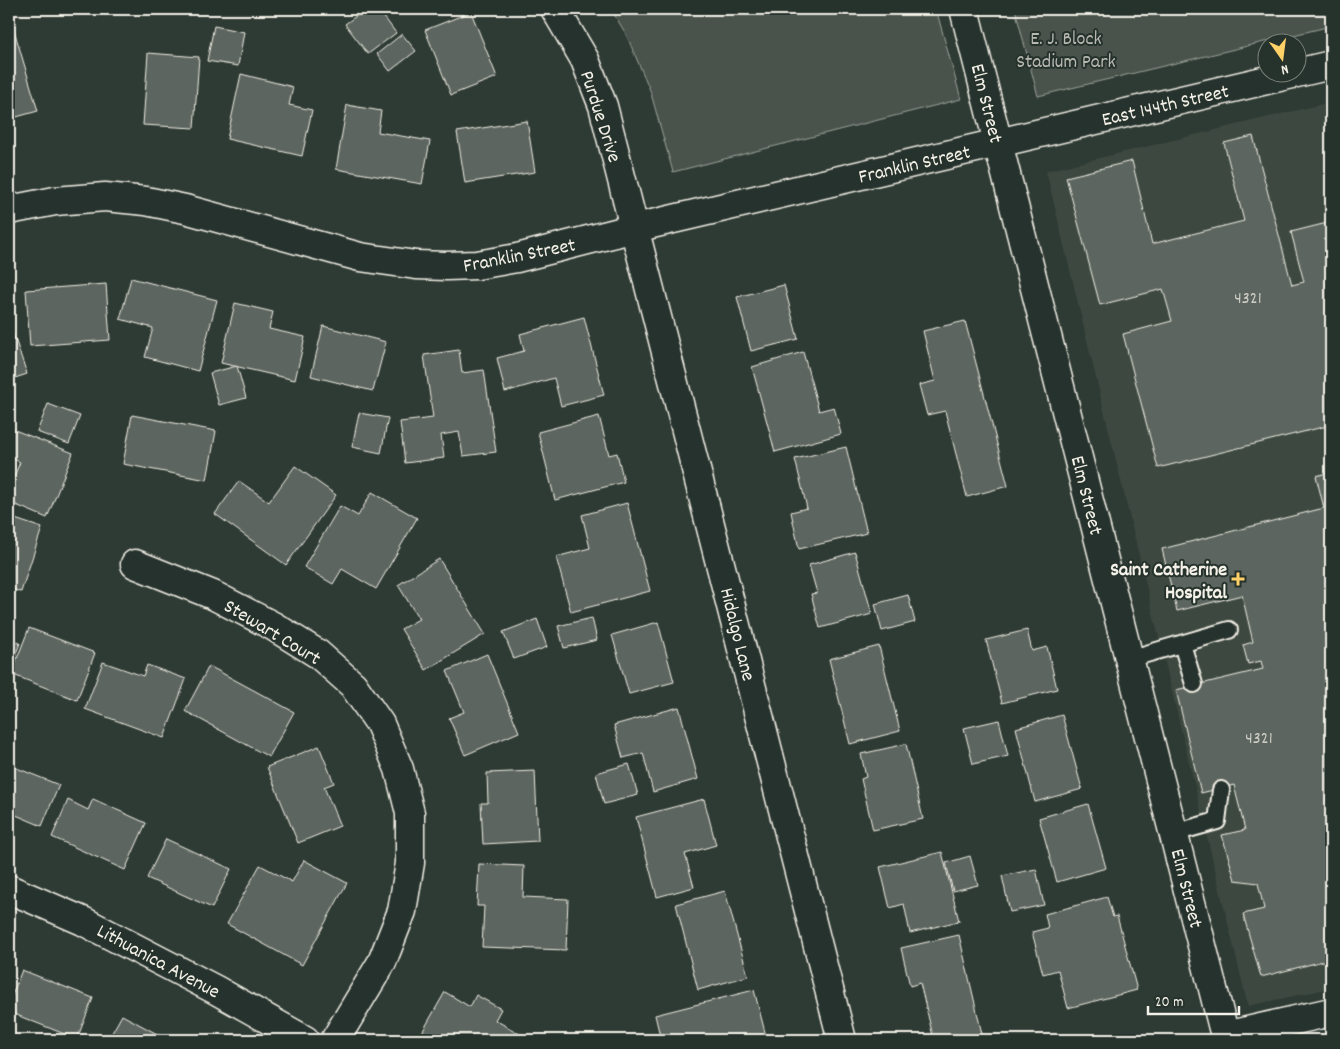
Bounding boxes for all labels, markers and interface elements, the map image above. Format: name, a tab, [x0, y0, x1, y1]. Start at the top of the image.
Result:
park label: E. J. Block Stadium Park	[1016, 26, 1116, 77]
north arrow	[1258, 32, 1308, 82]
text: N	[1279, 58, 1290, 79]
street label: Elm Street	[962, 61, 1008, 146]
street label: Purdue Drive	[571, 67, 627, 167]
street label: East 144th Street	[1099, 79, 1232, 135]
street label: Franklin Street	[856, 139, 973, 192]
street label: Franklin Street	[461, 232, 578, 282]
house number: 4321	[1234, 287, 1262, 312]
street label: Elm Street	[1062, 453, 1108, 538]
place label: Saint Catherine Hospital	[1110, 557, 1227, 608]
marker: Saint Catherine Hospital	[1231, 572, 1245, 586]
street label: Hidalgo Lane	[711, 585, 761, 685]
street label: Stewart Court	[218, 594, 325, 674]
house number: 4321	[1245, 727, 1273, 752]
street label: Elm Street	[1162, 846, 1208, 931]
street label: Lithuanica Avenue	[91, 918, 224, 1007]
scale bar	[1148, 984, 1239, 1016]
text: 20 m	[1155, 992, 1183, 1014]

